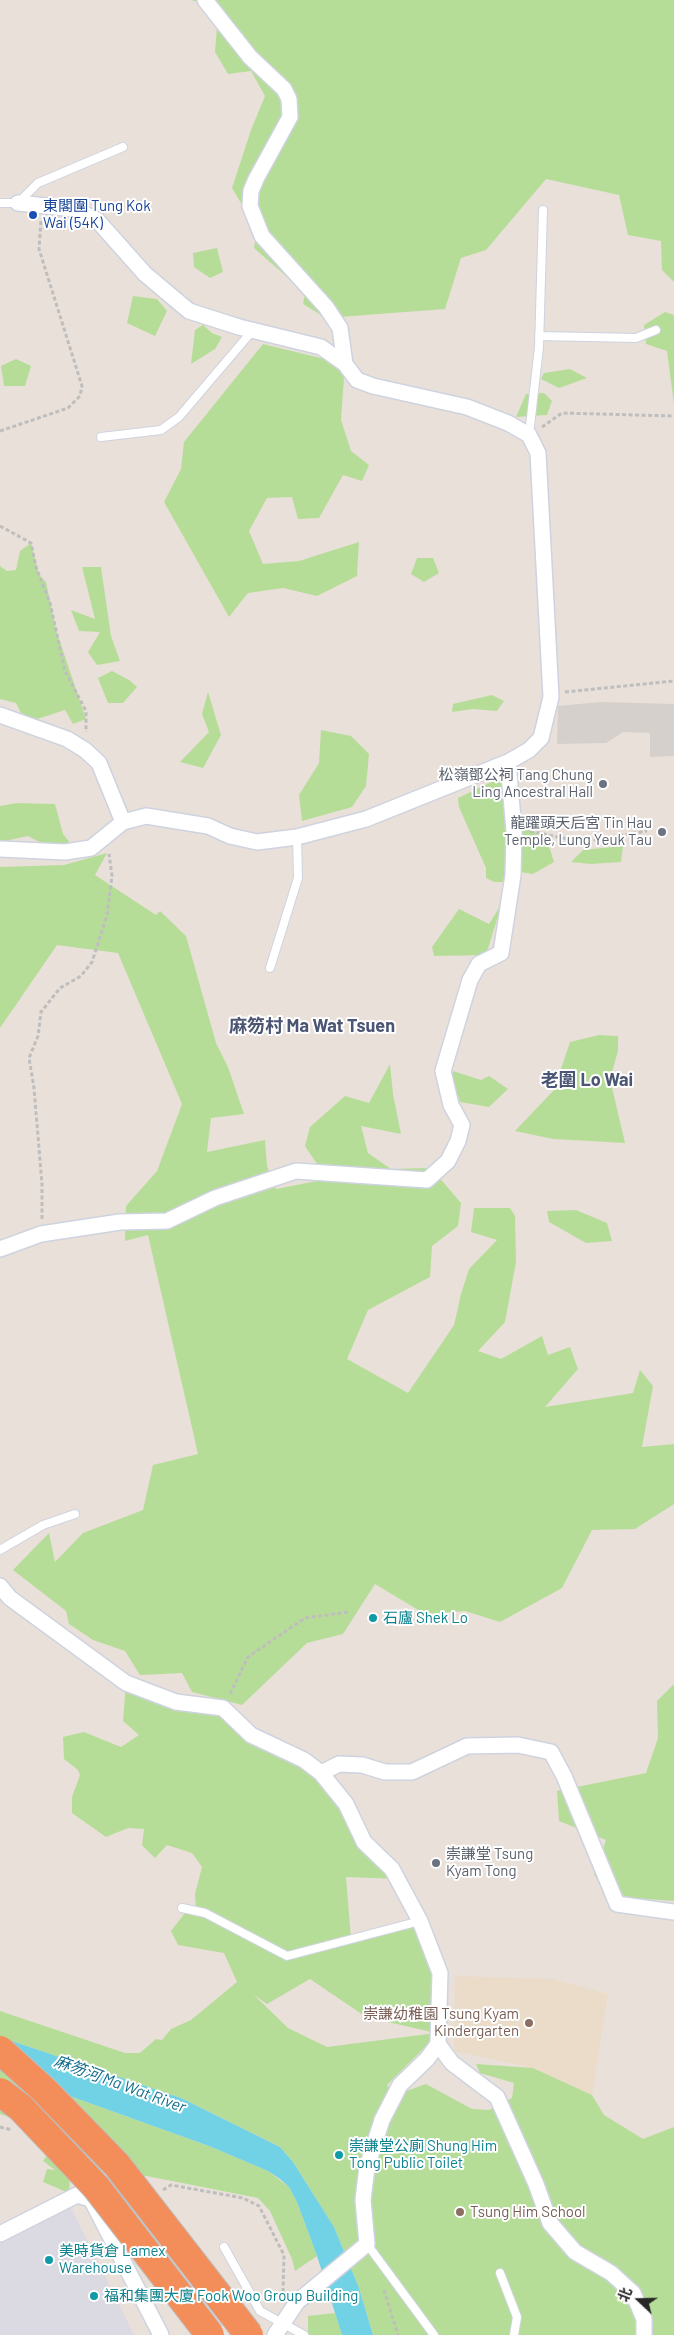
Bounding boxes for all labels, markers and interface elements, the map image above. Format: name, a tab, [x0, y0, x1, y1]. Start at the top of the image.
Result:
place label: 東閣圍 Tung Kok Wai (54K)	[43, 197, 151, 232]
marker: 東閣圍 Tung Kok Wai (54K)	[27, 209, 39, 221]
place label: 松嶺鄧公祠 Tang Chung Ling Ancestral Hall	[439, 766, 593, 801]
marker: 松嶺鄧公祠 Tang Chung Ling Ancestral Hall	[597, 778, 609, 790]
place label: 龍躍頭天后宮 Tin Hau Temple, Lung Yeuk Tau	[504, 814, 652, 849]
marker: 龍躍頭天后宮 Tin Hau Temple, Lung Yeuk Tau	[656, 826, 668, 838]
district label: 麻笏村 Ma Wat Tsuen	[229, 1015, 395, 1037]
district label: 老圍 Lo Wai	[541, 1069, 633, 1091]
place label: 石廬 Shek Lo	[383, 1609, 468, 1627]
marker: 石廬 Shek Lo	[367, 1612, 379, 1624]
place label: 崇謙堂 Tsung Kyam Tong	[446, 1845, 533, 1880]
marker: 崇謙堂 Tsung Kyam Tong	[430, 1857, 442, 1869]
place label: 崇謙幼稚園 Tsung Kyam Kindergarten	[363, 2005, 519, 2040]
marker: 崇謙幼稚園 Tsung Kyam Kindergarten	[523, 2017, 535, 2029]
water label: 麻笏河 Ma Wat River	[52, 2051, 188, 2117]
place label: 崇謙堂公廁 Shung Him Tong Public Toilet	[349, 2137, 497, 2172]
marker: 崇謙堂公廁 Shung Him Tong Public Toilet	[333, 2149, 345, 2161]
place label: Tsung Him School	[470, 2203, 586, 2221]
marker: Tsung Him School	[454, 2206, 466, 2218]
place label: 美時貨倉 Lamex Warehouse	[59, 2242, 165, 2277]
marker: 美時貨倉 Lamex Warehouse	[43, 2254, 55, 2266]
north arrow	[614, 2275, 664, 2325]
text: 北	[614, 2285, 635, 2304]
place label: 福和集團大廈 Fook Woo Group Building	[104, 2287, 358, 2305]
marker: 福和集團大廈 Fook Woo Group Building	[88, 2290, 100, 2302]

